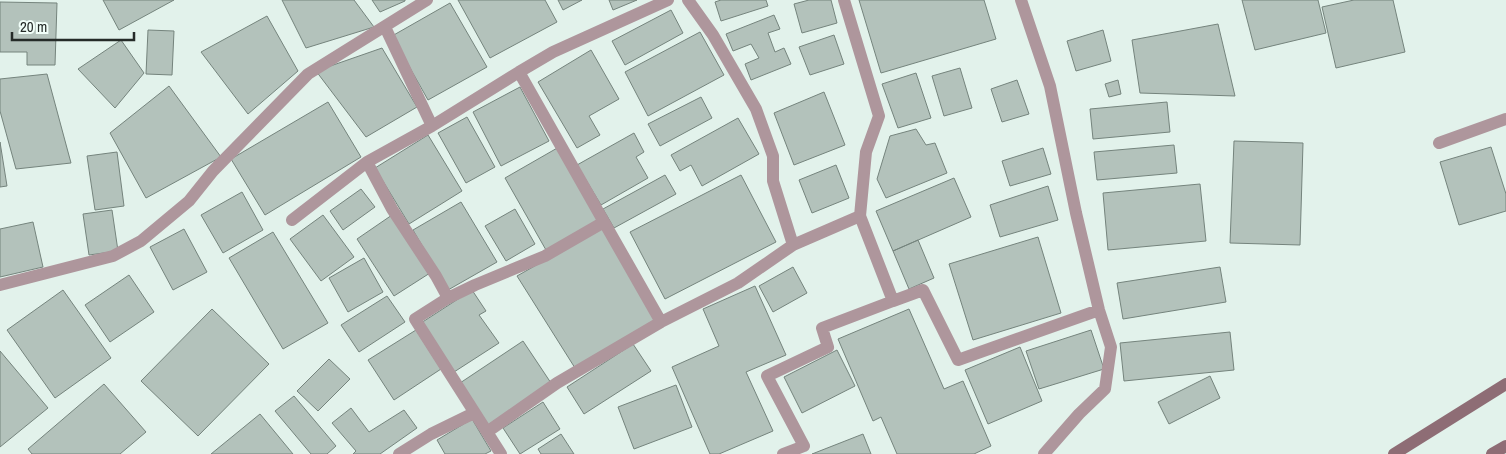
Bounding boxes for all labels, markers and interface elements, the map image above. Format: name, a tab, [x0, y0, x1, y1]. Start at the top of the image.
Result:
scale bar	[12, 10, 135, 42]
text: 20 m	[20, 16, 47, 37]

